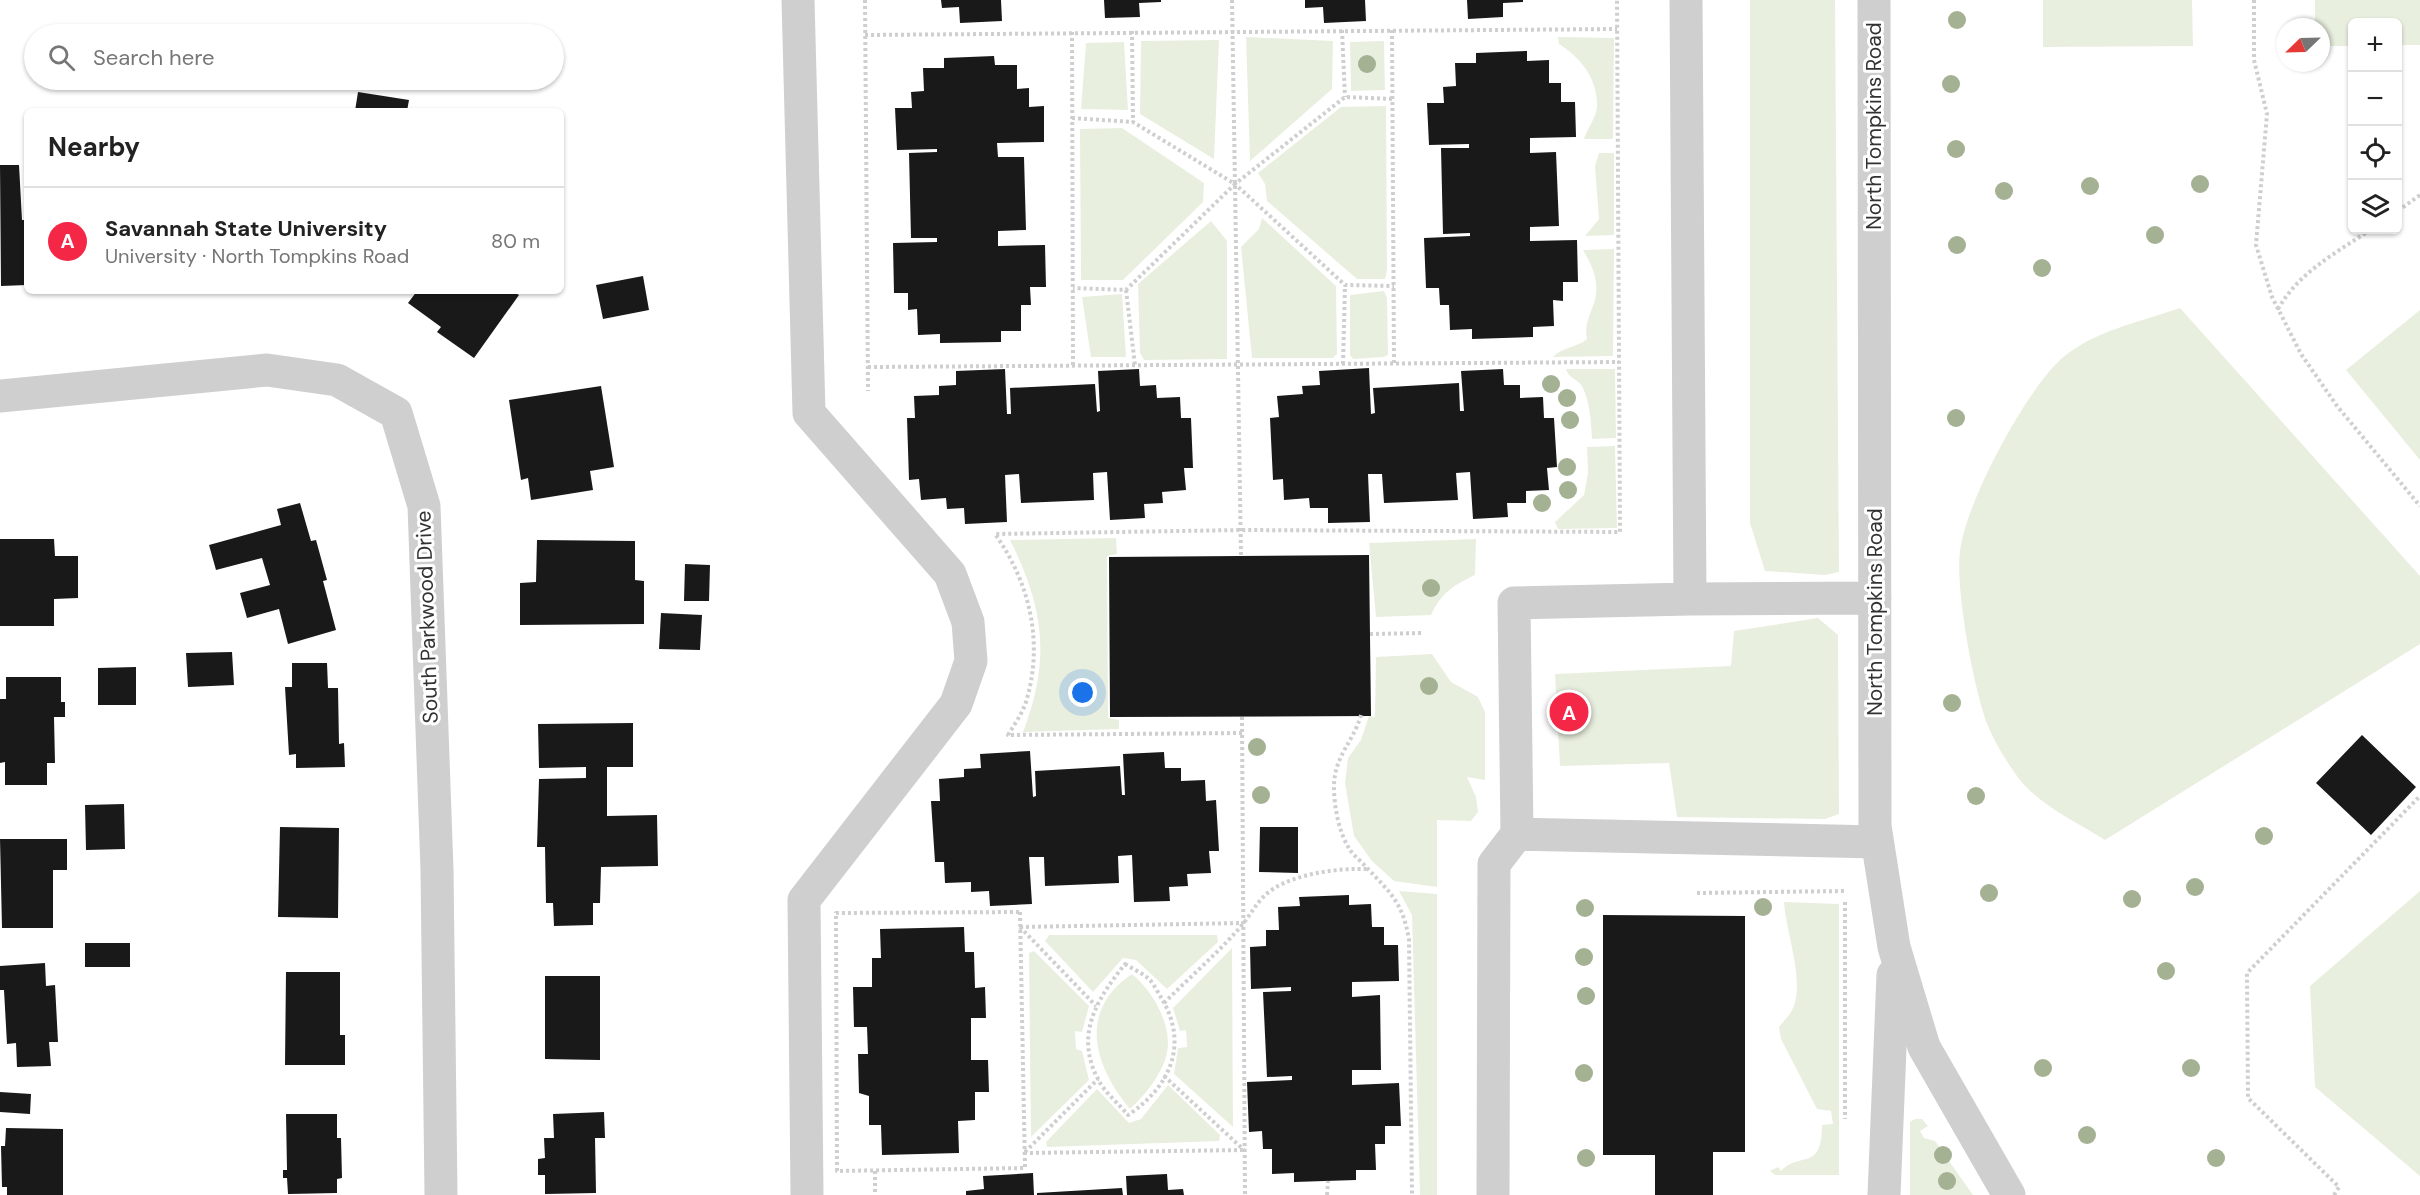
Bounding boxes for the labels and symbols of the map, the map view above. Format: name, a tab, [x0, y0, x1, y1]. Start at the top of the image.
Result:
north arrow	[2276, 18, 2330, 72]
street label: North Tompkins Road	[1860, 22, 1888, 230]
street label: North Tompkins Road	[1861, 508, 1889, 716]
street label: South Parkwood Drive	[409, 510, 445, 724]
your location	[1068, 678, 1097, 707]
pin: A	[1550, 690, 1588, 734]

